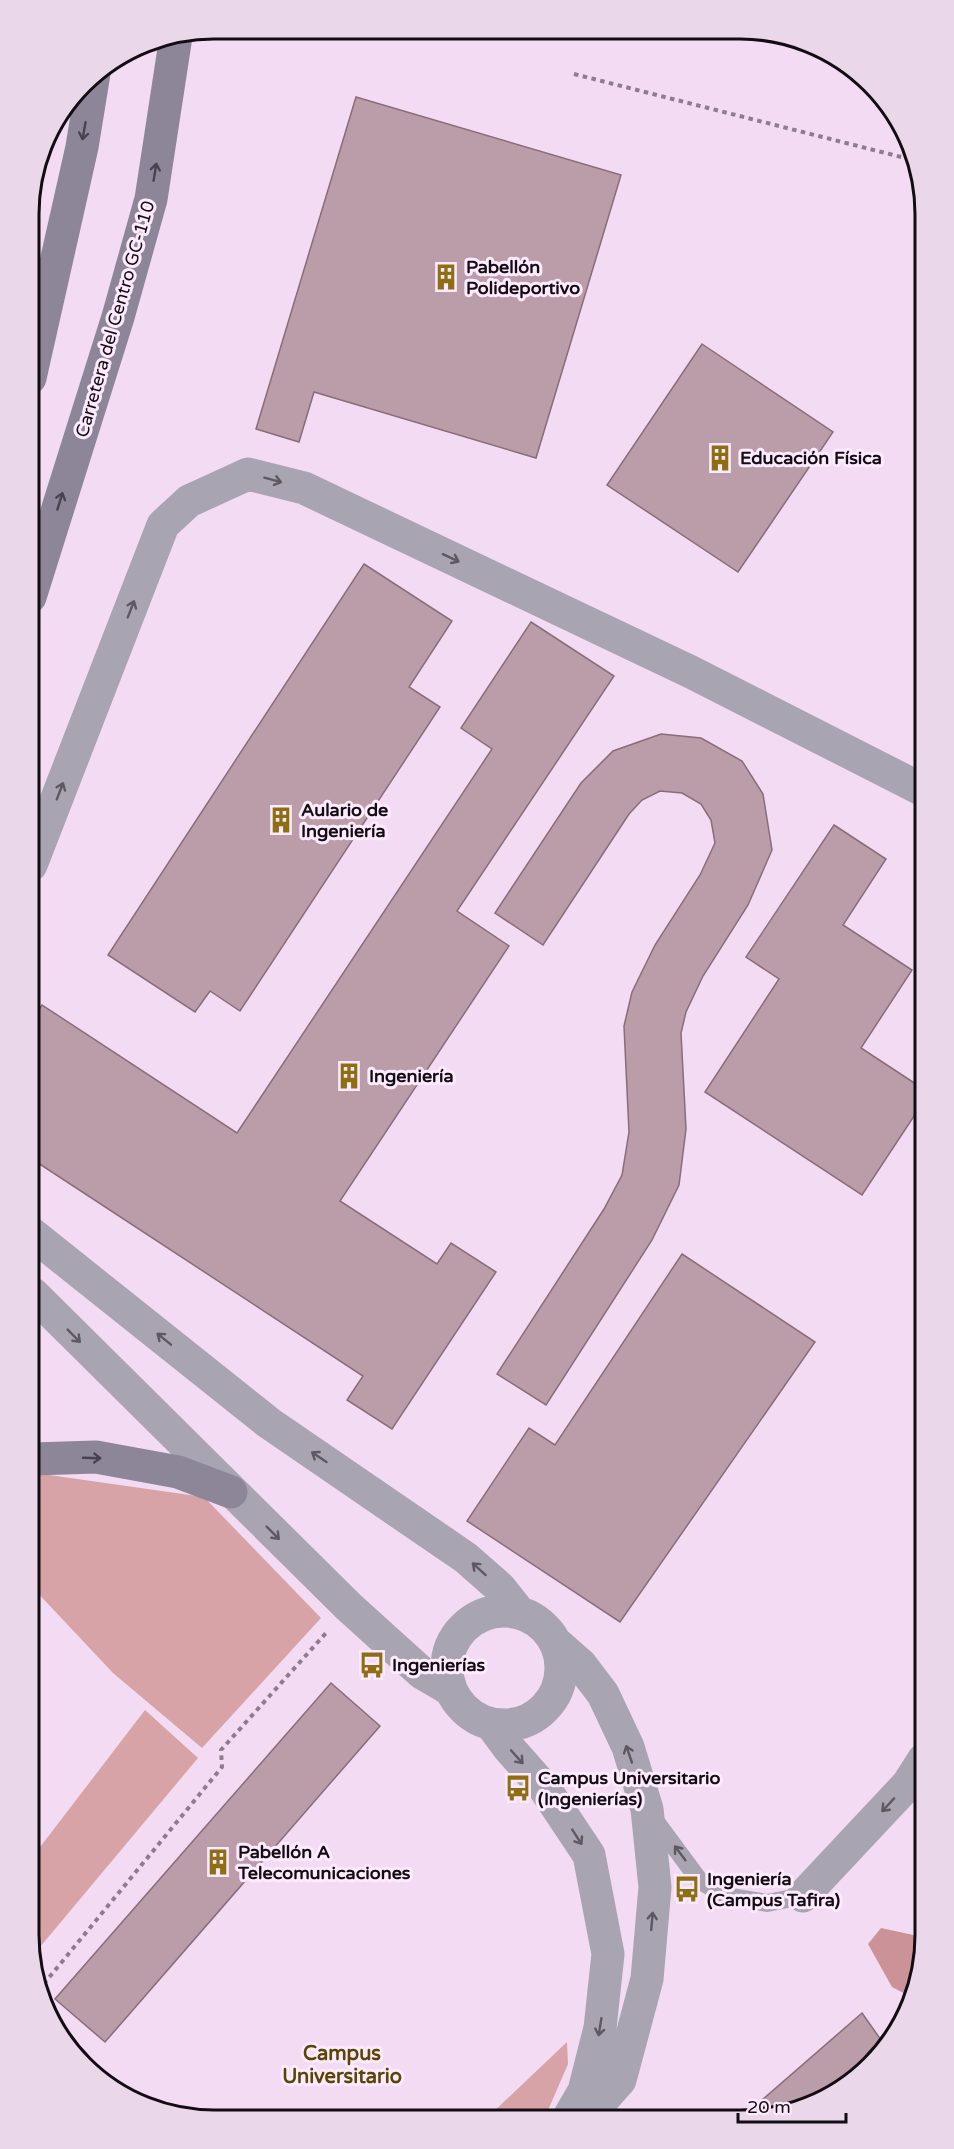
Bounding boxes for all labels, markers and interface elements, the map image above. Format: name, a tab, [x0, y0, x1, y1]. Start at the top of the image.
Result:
one-way arrow	[78, 121, 89, 140]
one-way arrow	[150, 163, 161, 183]
street label: Carretera del Centro GC-110	[71, 198, 159, 440]
place label: Pabellón Polideportivo	[466, 256, 580, 299]
building icon: Pabellón Polideportivo	[431, 262, 461, 292]
building icon: Educación Física	[705, 443, 735, 473]
place label: Educación Física	[740, 447, 882, 469]
one-way arrow	[263, 475, 282, 487]
one-way arrow	[55, 492, 66, 511]
one-way arrow	[442, 553, 460, 565]
one-way arrow	[126, 600, 137, 619]
one-way arrow	[55, 782, 66, 801]
place label: Aulario de Ingeniería	[301, 799, 388, 842]
building icon: Aulario de Ingeniería	[266, 805, 296, 835]
building icon: Ingeniería	[334, 1061, 364, 1091]
place label: Ingeniería	[369, 1065, 454, 1087]
one-way arrow	[67, 1328, 82, 1343]
one-way arrow	[157, 1333, 173, 1346]
one-way arrow	[312, 1451, 328, 1463]
one-way arrow	[81, 1452, 101, 1464]
one-way arrow	[265, 1525, 280, 1540]
one-way arrow	[472, 1562, 487, 1576]
bus stop icon: Ingenierías	[357, 1650, 387, 1680]
place label: Ingenierías	[392, 1654, 486, 1676]
one-way arrow	[623, 1745, 634, 1764]
one-way arrow	[510, 1750, 524, 1765]
place label: Campus Universitario (Ingenierías)	[538, 1767, 721, 1810]
bus stop icon: Campus Universitario (Ingenierías)	[503, 1773, 533, 1803]
one-way arrow	[882, 1797, 896, 1812]
one-way arrow	[571, 1829, 584, 1846]
place label: Pabellón A Telecomunicaciones	[237, 1841, 411, 1884]
one-way arrow	[673, 1846, 686, 1862]
building icon: Pabellón A Telecomunicaciones	[203, 1847, 233, 1877]
place label: Ingeniería (Campus Tafira)	[707, 1868, 841, 1911]
bus stop icon: Ingeniería (Campus Tafira)	[672, 1874, 702, 1904]
one-way arrow	[647, 1912, 658, 1931]
one-way arrow	[594, 2016, 605, 2036]
district label: Campus Universitario	[282, 2042, 402, 2089]
scale bar	[738, 2086, 846, 2124]
text: 20 m	[747, 2096, 791, 2118]

